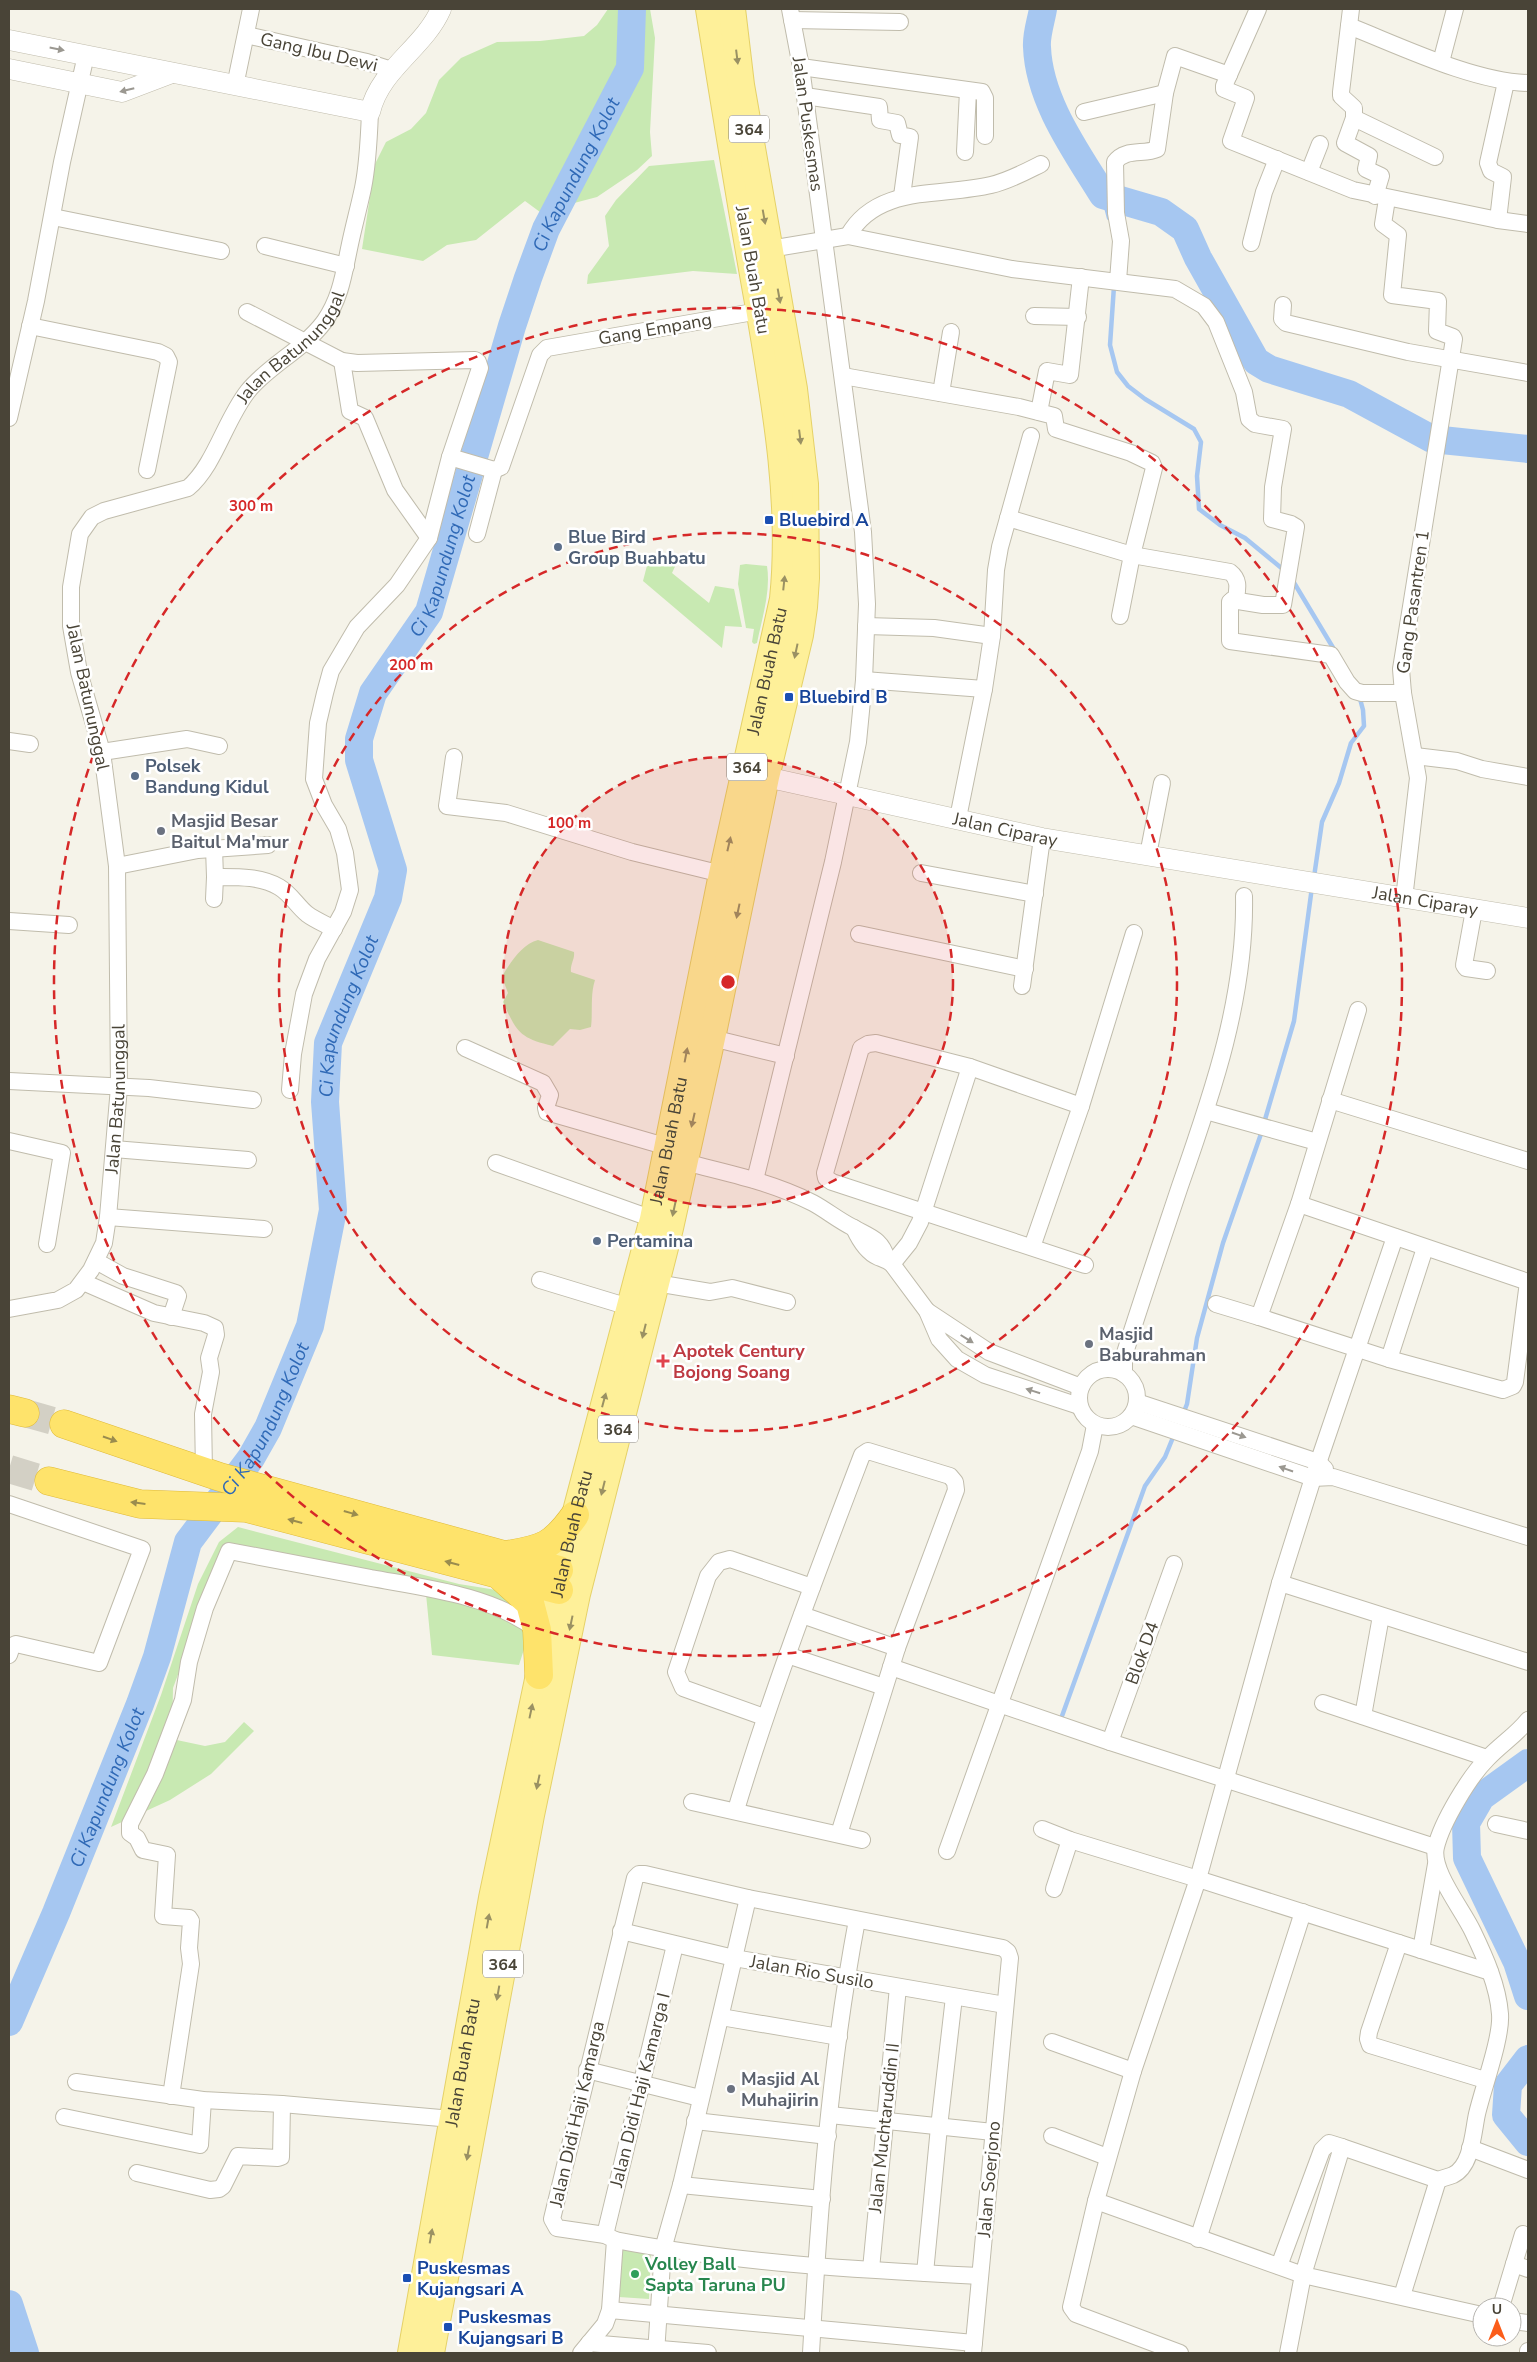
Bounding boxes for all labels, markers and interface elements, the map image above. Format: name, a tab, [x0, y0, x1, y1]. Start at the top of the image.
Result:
street label: Gang Ibu Dewi	[258, 27, 380, 77]
one-way arrow	[49, 46, 65, 54]
one-way arrow	[733, 49, 741, 65]
street label: Jalan Puskesmas	[787, 54, 829, 193]
one-way arrow	[119, 86, 134, 94]
water label: Ci Kapundung Kolot	[527, 92, 627, 256]
road number: 364	[729, 116, 769, 142]
street label: Jalan Buah Batu	[730, 203, 776, 336]
one-way arrow	[761, 210, 769, 226]
street label: Jalan Batununggal	[230, 287, 351, 409]
one-way arrow	[775, 289, 783, 305]
street label: Gang Empang	[596, 307, 714, 351]
one-way arrow	[796, 429, 804, 445]
water label: Ci Kapundung Kolot	[403, 470, 483, 643]
text: 300 m	[229, 496, 273, 516]
place label: Bluebird A	[779, 508, 869, 532]
marker: Bluebird A	[763, 514, 775, 526]
place label: Blue Bird Group Buahbatu	[568, 525, 706, 570]
street label: Gang Pasantren 1	[1391, 529, 1435, 675]
marker: Blue Bird Group Buahbatu	[552, 541, 564, 553]
one-way arrow	[781, 575, 789, 591]
street label: Jalan Buah Batu	[741, 605, 793, 738]
street label: Jalan Batununggal	[60, 620, 115, 773]
one-way arrow	[792, 643, 800, 659]
text: 200 m	[389, 655, 433, 675]
place label: Bluebird B	[799, 685, 888, 709]
marker: Bluebird B	[783, 691, 795, 703]
place label: Polsek Bandung Kidul	[145, 754, 269, 799]
road number: 364	[727, 754, 767, 780]
marker: Polsek Bandung Kidul	[129, 770, 141, 782]
street label: Jalan Ciparay	[950, 806, 1060, 852]
place label: Masjid Besar Baitul Ma'mur	[171, 809, 289, 854]
text: 100 m	[547, 813, 591, 833]
marker: Masjid Besar Baitul Ma'mur	[155, 825, 167, 837]
one-way arrow	[725, 837, 733, 852]
street label: Jalan Ciparay	[1370, 880, 1480, 922]
one-way arrow	[734, 903, 742, 919]
water label: Ci Kapundung Kolot	[313, 930, 386, 1098]
centre of rings	[719, 973, 737, 991]
street label: Jalan Batununggal	[100, 1023, 131, 1176]
one-way arrow	[682, 1047, 690, 1063]
street label: Jalan Buah Batu	[644, 1075, 693, 1208]
one-way arrow	[689, 1112, 697, 1127]
one-way arrow	[670, 1202, 678, 1217]
place label: Pertamina	[607, 1229, 693, 1253]
marker: Pertamina	[591, 1235, 603, 1247]
place label: Masjid Baburahman	[1099, 1322, 1206, 1367]
one-way arrow	[639, 1323, 647, 1338]
one-way arrow	[960, 1334, 973, 1343]
water label: Ci Kapundung Kolot	[215, 1338, 316, 1502]
marker: Masjid Baburahman	[1083, 1338, 1095, 1350]
place label: Apotek Century Bojong Soang	[673, 1339, 805, 1384]
marker: Apotek Century Bojong Soang	[657, 1355, 669, 1367]
one-way arrow	[1025, 1387, 1040, 1395]
one-way arrow	[601, 1393, 609, 1408]
road number: 364	[598, 1416, 638, 1442]
one-way arrow	[1232, 1432, 1247, 1439]
one-way arrow	[103, 1436, 118, 1444]
one-way arrow	[1278, 1465, 1293, 1472]
street label: Jalan Buah Batu	[545, 1468, 598, 1601]
one-way arrow	[599, 1481, 607, 1496]
one-way arrow	[130, 1498, 146, 1506]
one-way arrow	[344, 1510, 359, 1518]
one-way arrow	[287, 1517, 302, 1525]
one-way arrow	[445, 1558, 460, 1566]
one-way arrow	[567, 1615, 575, 1631]
street label: Blok D4	[1120, 1618, 1164, 1688]
one-way arrow	[528, 1702, 536, 1718]
water label: Ci Kapundung Kolot	[64, 1703, 152, 1872]
one-way arrow	[534, 1774, 542, 1790]
one-way arrow	[485, 1913, 493, 1929]
street label: Jalan Rio Susilo	[747, 1949, 876, 1995]
road number: 364	[483, 1950, 523, 1978]
one-way arrow	[494, 1986, 502, 2001]
street label: Jalan Didi Haji Kamarga I	[604, 1990, 676, 2191]
street label: Jalan Buah Batu	[439, 1996, 486, 2130]
street label: Jalan Didi Haji Kamarga	[544, 2019, 610, 2210]
street label: Jalan Muchtaruddin II	[863, 2042, 905, 2215]
place label: Masjid Al Muhajirin	[741, 2067, 820, 2112]
marker: Masjid Al Muhajirin	[725, 2083, 737, 2095]
street label: Jalan Soerjono	[972, 2120, 1006, 2239]
one-way arrow	[464, 2145, 472, 2161]
one-way arrow	[428, 2228, 436, 2244]
place label: Volley Ball Sapta Taruna PU	[644, 2252, 786, 2297]
place label: Puskesmas Kujangsari A	[417, 2256, 524, 2301]
marker: Volley Ball Sapta Taruna PU	[629, 2268, 641, 2280]
marker: Puskesmas Kujangsari A	[401, 2272, 413, 2284]
north arrow	[1472, 2297, 1522, 2347]
text: U	[1492, 2300, 1502, 2319]
place label: Puskesmas Kujangsari B	[458, 2305, 564, 2350]
marker: Puskesmas Kujangsari B	[442, 2321, 454, 2333]

